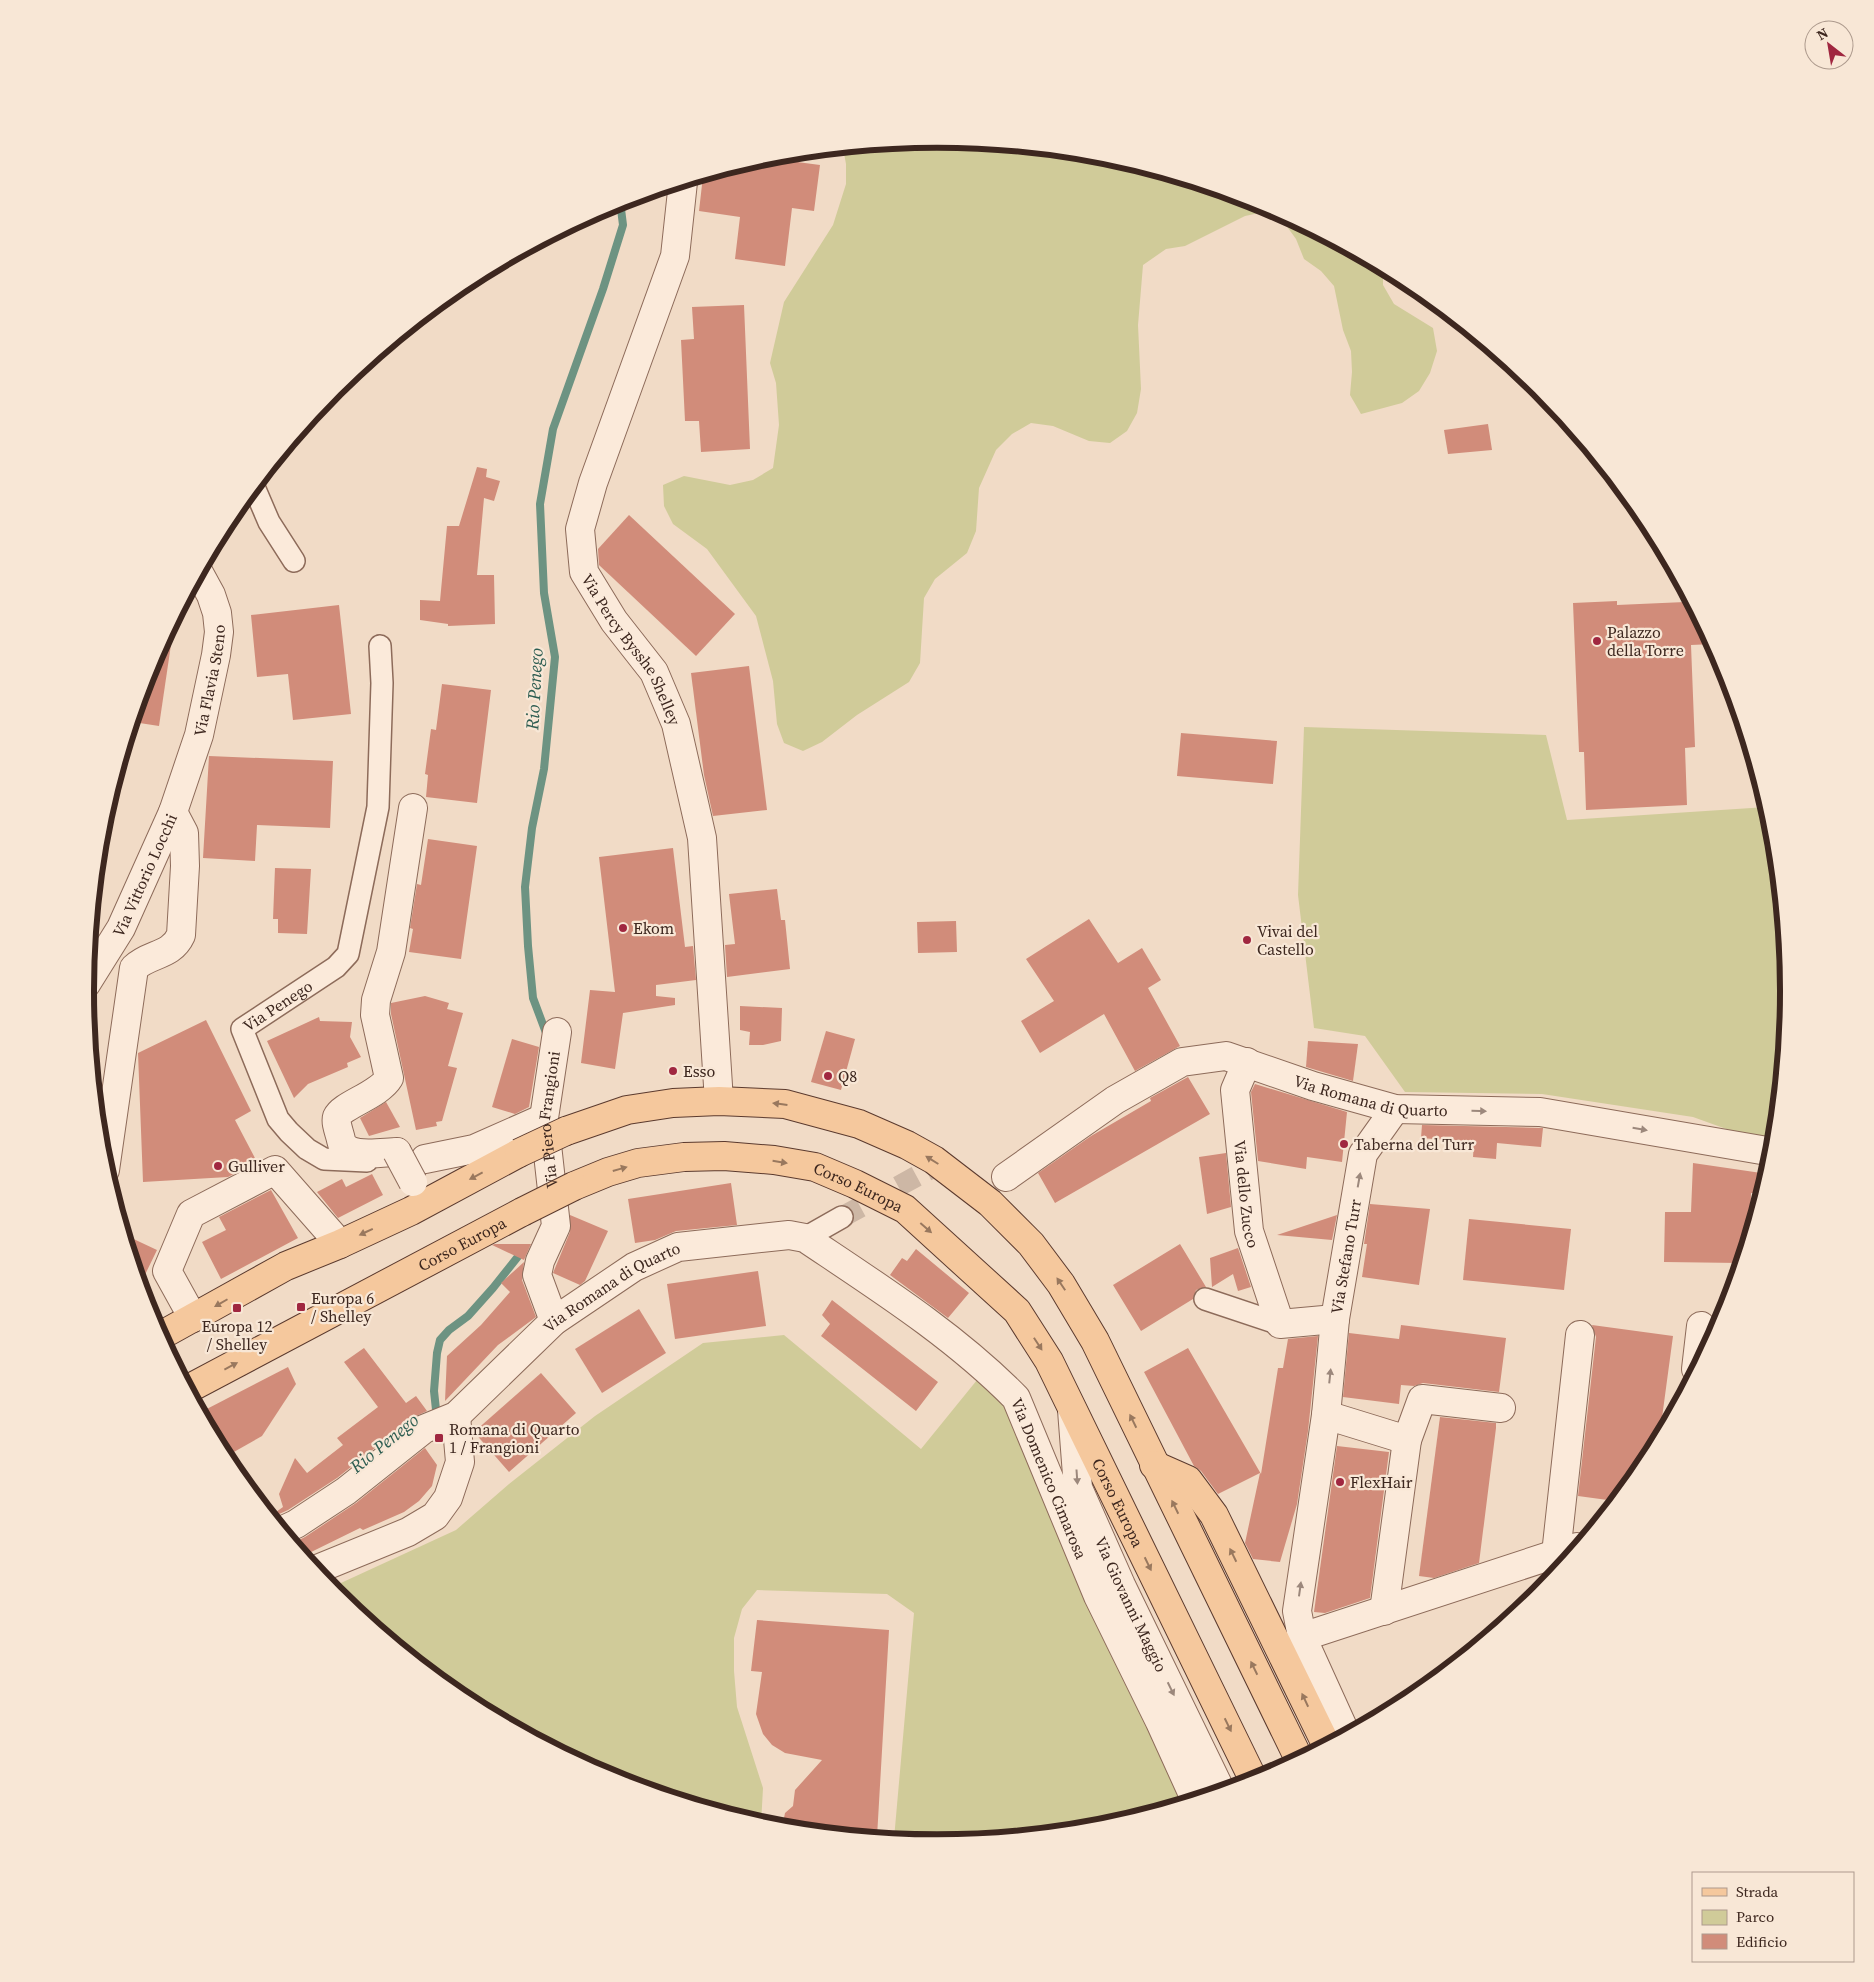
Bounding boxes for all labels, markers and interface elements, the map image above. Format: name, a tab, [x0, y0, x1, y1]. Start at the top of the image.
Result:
north arrow	[1804, 20, 1854, 70]
text: N	[1813, 23, 1832, 45]
street label: Via Percy Bysshe Shelley	[576, 569, 687, 729]
place label: Palazzo della Torre	[1607, 621, 1684, 661]
street label: Via Flavia Steno	[188, 623, 230, 738]
marker: Palazzo della Torre	[1591, 635, 1603, 647]
water label: Rio Penego	[519, 647, 549, 732]
street label: Via Vittorio Locchi	[107, 810, 182, 941]
place label: Ekom	[633, 917, 674, 939]
place label: Vivai del Castello	[1257, 920, 1318, 960]
marker: Ekom	[617, 922, 629, 934]
marker: Vivai del Castello	[1241, 934, 1253, 946]
street label: Via Penego	[238, 975, 317, 1037]
street label: Via Piero Frangioni	[533, 1049, 565, 1189]
place label: Esso	[683, 1060, 716, 1082]
marker: Esso	[667, 1065, 679, 1077]
place label: Q8	[838, 1065, 857, 1087]
street label: Via Romana di Quarto	[1291, 1069, 1448, 1121]
marker: Q8	[822, 1070, 834, 1082]
one-way arrow	[772, 1100, 788, 1108]
one-way arrow	[1471, 1107, 1487, 1115]
one-way arrow	[1633, 1125, 1649, 1133]
place label: Taberna del Turr	[1354, 1133, 1475, 1155]
marker: Taberna del Turr	[1338, 1138, 1350, 1150]
street label: Via dello Zucco	[1229, 1139, 1265, 1251]
place label: Gulliver	[228, 1155, 285, 1177]
one-way arrow	[925, 1155, 938, 1164]
street label: Corso Europa	[810, 1157, 908, 1218]
one-way arrow	[773, 1158, 789, 1166]
marker: Gulliver	[212, 1160, 224, 1172]
one-way arrow	[612, 1164, 627, 1172]
one-way arrow	[469, 1171, 483, 1180]
one-way arrow	[1355, 1172, 1363, 1188]
street label: Via Stefano Turr	[1325, 1197, 1366, 1316]
street label: Corso Europa	[414, 1211, 510, 1276]
one-way arrow	[920, 1222, 932, 1233]
one-way arrow	[359, 1228, 374, 1236]
street label: Via Romana di Quarto	[538, 1236, 684, 1337]
one-way arrow	[1056, 1277, 1065, 1291]
place label: Europa 6 / Shelley	[311, 1287, 374, 1327]
one-way arrow	[214, 1298, 227, 1307]
marker: Europa 6 / Shelley	[295, 1301, 307, 1313]
marker: Europa 12 / Shelley	[231, 1302, 243, 1314]
place label: Europa 12 / Shelley	[201, 1315, 273, 1355]
one-way arrow	[1034, 1337, 1043, 1351]
one-way arrow	[224, 1362, 239, 1370]
one-way arrow	[1326, 1367, 1334, 1383]
street label: Via Domenico Cimarosa	[1006, 1395, 1093, 1563]
water label: Rio Penego	[343, 1407, 424, 1479]
one-way arrow	[1129, 1414, 1137, 1428]
place label: Romana di Quarto 1 / Frangioni	[449, 1418, 580, 1458]
marker: Romana di Quarto 1 / Frangioni	[433, 1432, 445, 1444]
street label: Corso Europa	[1087, 1454, 1150, 1552]
one-way arrow	[1073, 1469, 1081, 1485]
place label: FlexHair	[1350, 1471, 1413, 1493]
marker: FlexHair	[1334, 1476, 1346, 1488]
one-way arrow	[1170, 1500, 1178, 1514]
street label: Via Giovanni Maggio	[1090, 1533, 1173, 1676]
one-way arrow	[1229, 1547, 1238, 1562]
one-way arrow	[1145, 1557, 1153, 1571]
one-way arrow	[1296, 1580, 1304, 1596]
one-way arrow	[1250, 1661, 1258, 1675]
one-way arrow	[1166, 1681, 1175, 1696]
one-way arrow	[1301, 1693, 1309, 1707]
one-way arrow	[1224, 1718, 1232, 1732]
legend	[1692, 1872, 1854, 1962]
text: Strada	[1736, 1881, 1779, 1902]
text: Parco	[1736, 1906, 1774, 1927]
text: Edificio	[1736, 1931, 1787, 1952]

